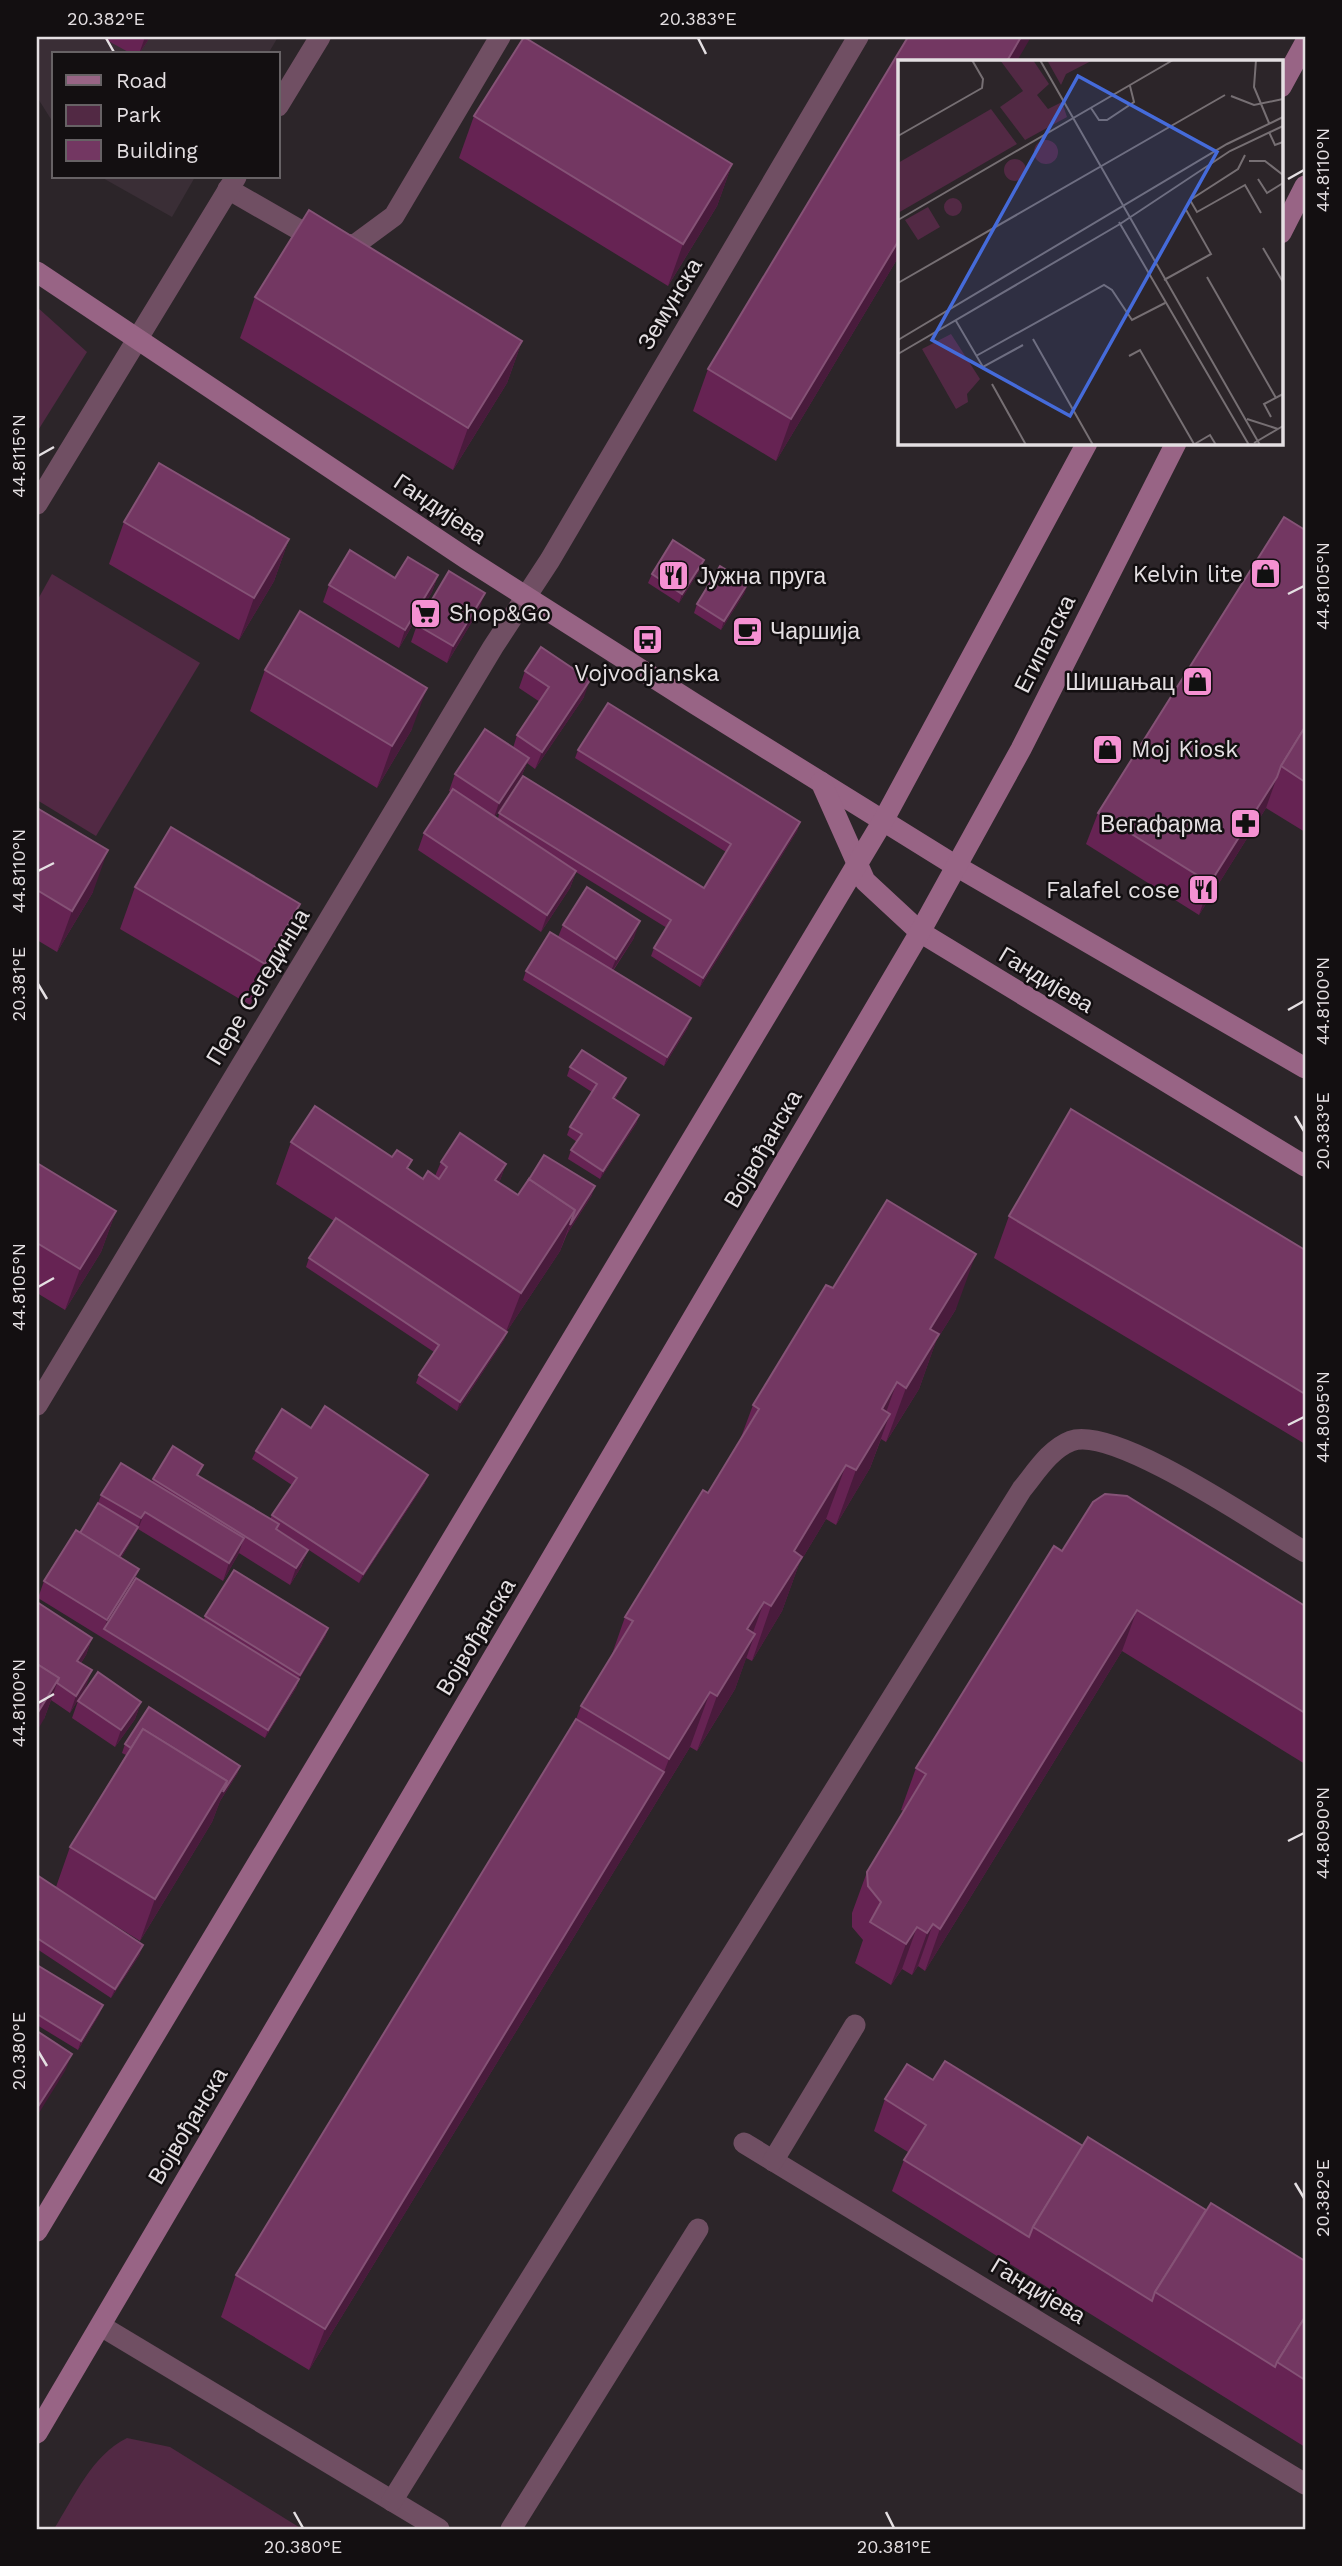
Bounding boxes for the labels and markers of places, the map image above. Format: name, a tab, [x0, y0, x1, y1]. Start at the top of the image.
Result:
shop icon: Kelvin lite	[1249, 557, 1283, 591]
restaurant icon: Јужна пруга	[657, 559, 691, 593]
place label: Kelvin lite	[1133, 561, 1243, 588]
place label: Јужна пруга	[697, 563, 826, 590]
supermarket icon: Shop&Go	[409, 596, 443, 630]
place label: Shop&Go	[449, 600, 551, 627]
cafe icon: Чаршија	[730, 614, 764, 648]
place label: Чаршија	[770, 618, 860, 645]
bus stop icon: Vojvodjanska	[630, 622, 664, 656]
place label: Vojvodjanska	[574, 660, 720, 687]
shop icon: Шишањац	[1181, 665, 1215, 699]
place label: Шишањац	[1065, 669, 1175, 696]
shop icon: Moj Kiosk	[1091, 732, 1125, 766]
place label: Moj Kiosk	[1131, 736, 1238, 763]
pharmacy icon: Вегафарма	[1228, 807, 1262, 841]
place label: Вегафарма	[1100, 811, 1222, 838]
restaurant icon: Falafel cose	[1186, 873, 1220, 907]
place label: Falafel cose	[1046, 877, 1180, 904]

